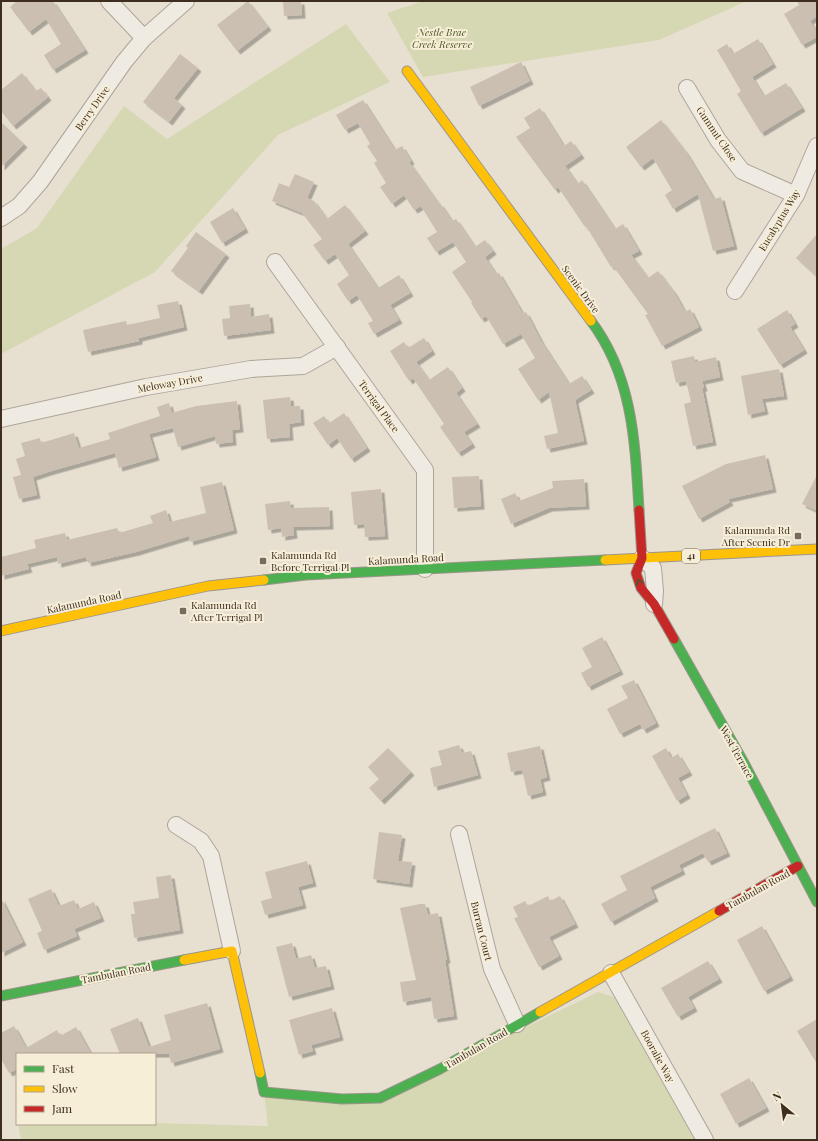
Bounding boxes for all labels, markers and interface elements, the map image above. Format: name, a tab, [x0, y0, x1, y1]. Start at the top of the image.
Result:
park label: Nestle Brae Creek Reserve	[412, 25, 473, 51]
street label: Berry Drive	[71, 83, 113, 133]
street label: Gumnut Close	[693, 104, 741, 164]
street label: Eucalyptus Way	[755, 186, 803, 254]
street label: Scenic Drive	[559, 262, 603, 316]
street label: Meloway Drive	[136, 370, 204, 396]
street label: Terrigal Place	[355, 377, 403, 435]
place label: Kalamunda Rd After Scenic Dr	[721, 523, 791, 549]
marker: Kalamunda Rd After Scenic Dr	[793, 531, 803, 541]
place label: Kalamunda Rd Before Terrigal Pl	[271, 548, 349, 574]
road number: 41	[682, 549, 700, 563]
street label: Kalamunda Road	[368, 550, 444, 568]
marker: Kalamunda Rd Before Terrigal Pl	[258, 556, 268, 566]
one-way arrow	[636, 579, 644, 586]
street label: Kalamunda Road	[45, 587, 123, 617]
place label: Kalamunda Rd After Terrigal Pl	[190, 598, 263, 624]
marker: Kalamunda Rd After Terrigal Pl	[178, 606, 188, 616]
street label: West Terrace	[716, 722, 757, 781]
street label: Tambulan Road	[724, 866, 792, 912]
street label: Burran Court	[468, 900, 496, 963]
street label: Tambulan Road	[80, 959, 152, 987]
street label: Tambulan Road	[442, 1024, 510, 1072]
street label: Booralie Way	[638, 1027, 678, 1085]
legend	[16, 1053, 156, 1125]
text: Fast	[52, 1060, 75, 1076]
text: Slow	[52, 1080, 78, 1096]
north arrow	[762, 1085, 802, 1125]
text: N	[770, 1087, 784, 1104]
text: Jam	[51, 1100, 73, 1116]

